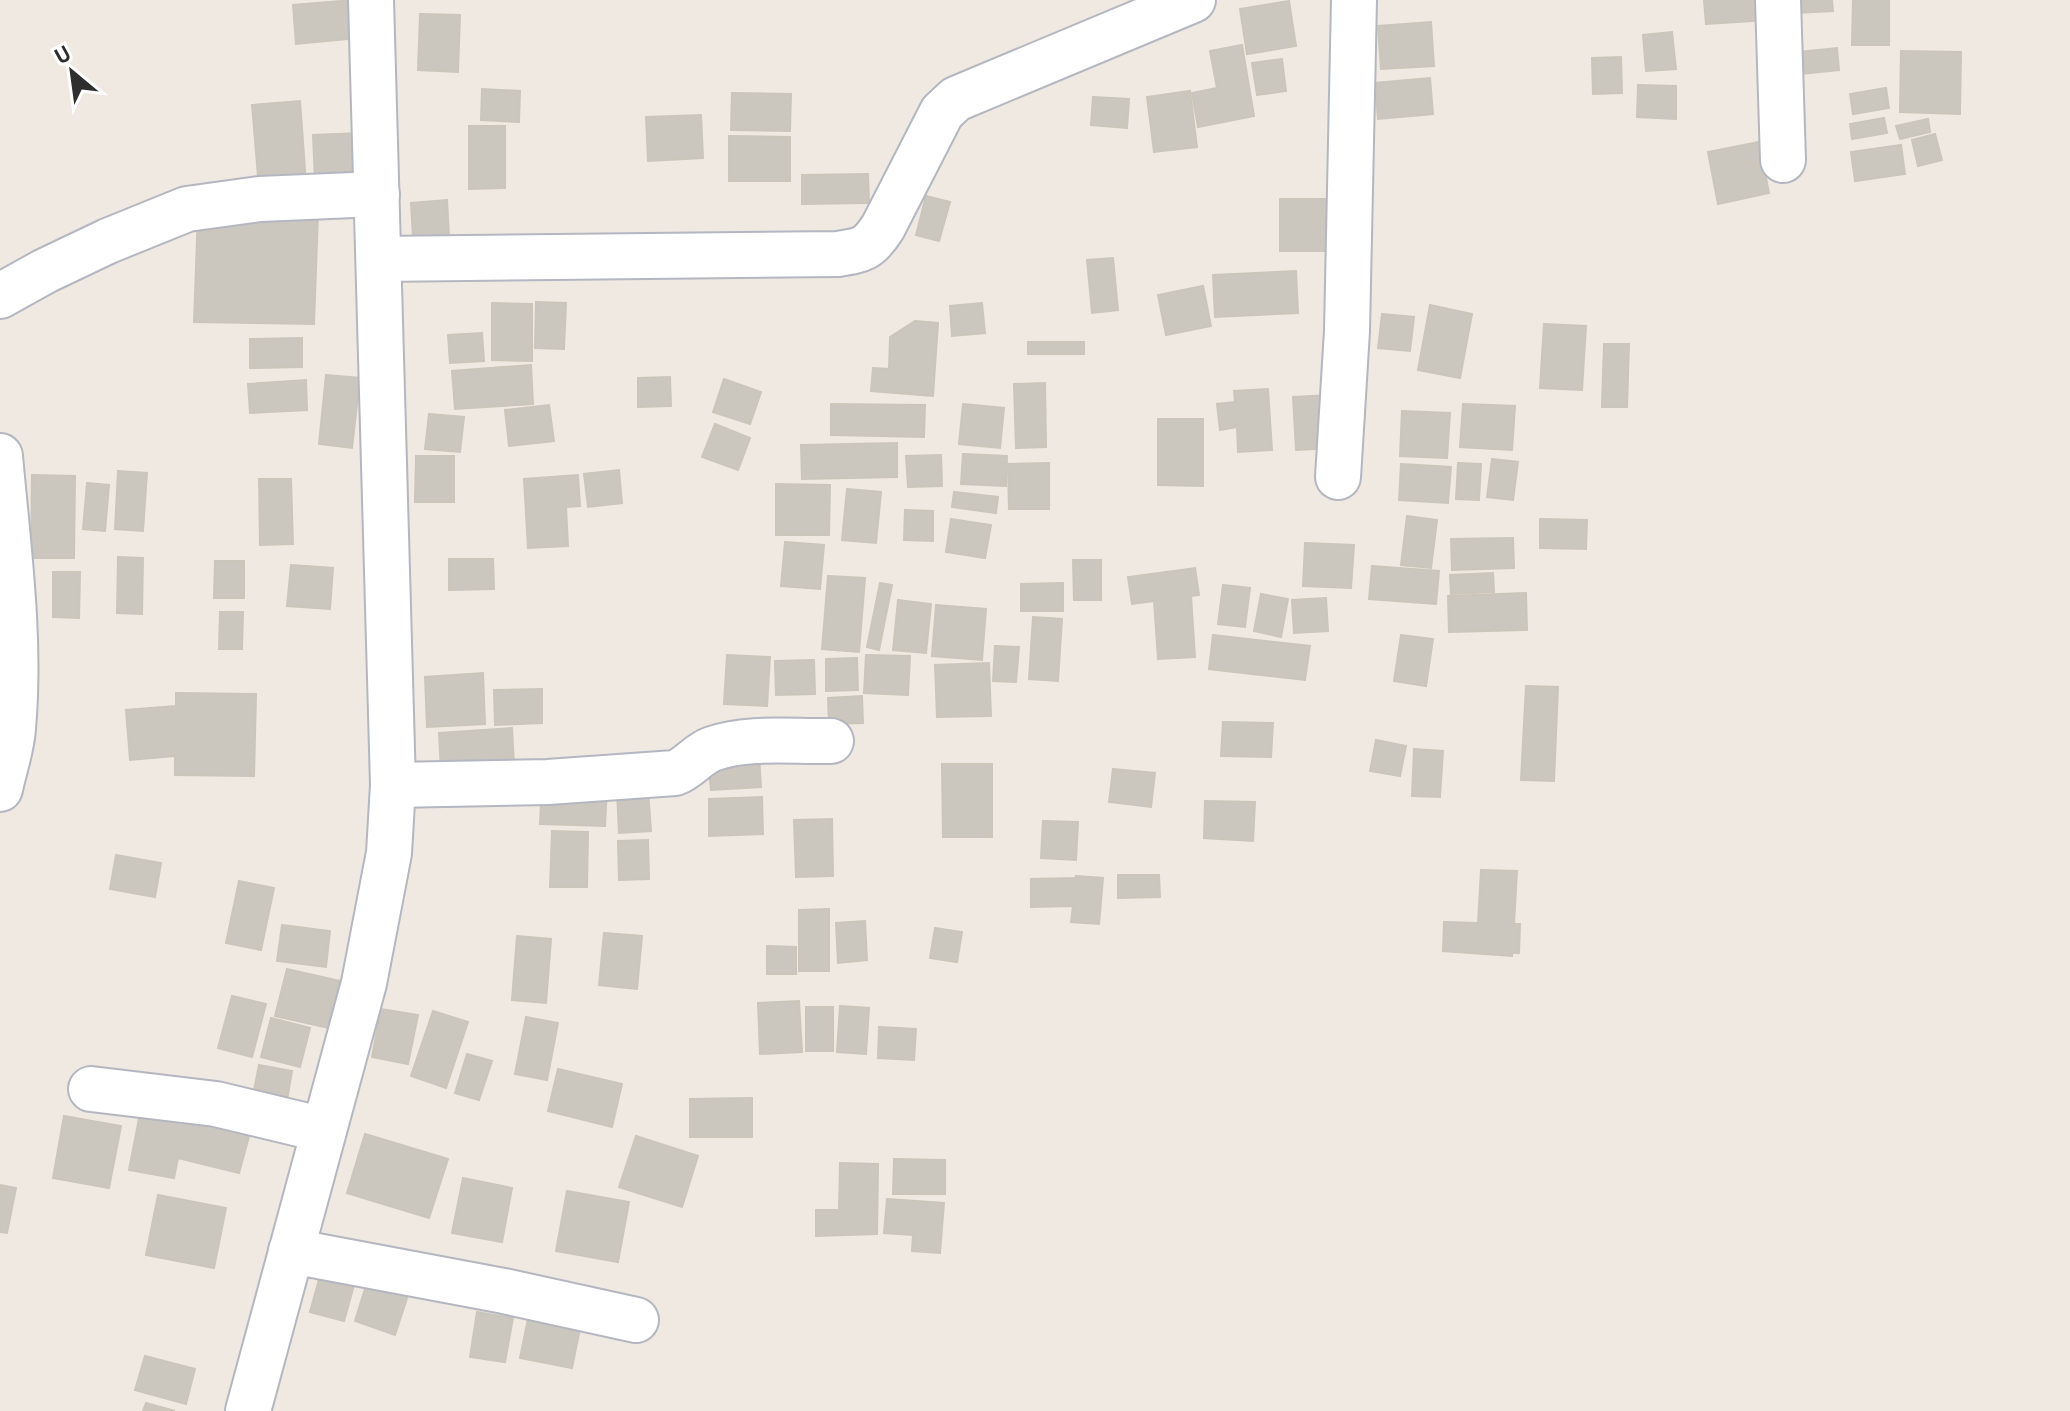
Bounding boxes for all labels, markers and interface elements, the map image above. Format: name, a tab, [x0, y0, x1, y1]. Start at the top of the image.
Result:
north arrow	[32, 32, 112, 112]
text: U	[49, 39, 75, 70]

